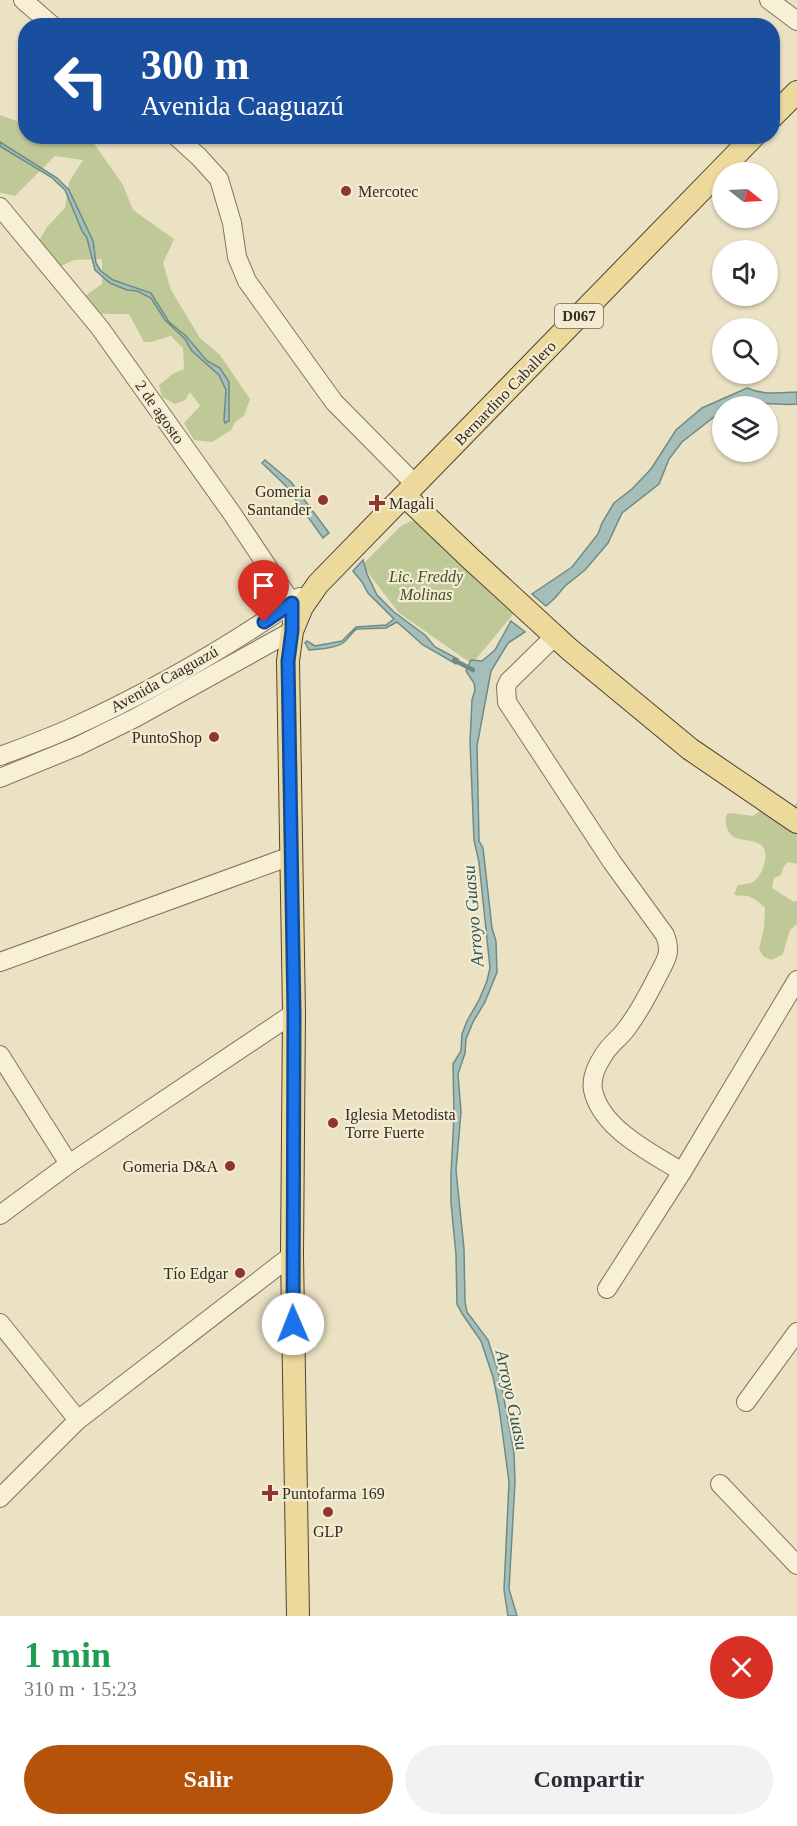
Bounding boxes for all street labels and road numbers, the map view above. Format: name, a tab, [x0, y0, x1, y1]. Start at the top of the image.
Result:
road number: D067	[555, 304, 603, 328]
street label: Bernardino Caballero	[451, 337, 559, 449]
street label: 2 de agosto	[131, 377, 188, 447]
street label: Avenida Caaguazú	[107, 642, 221, 716]

